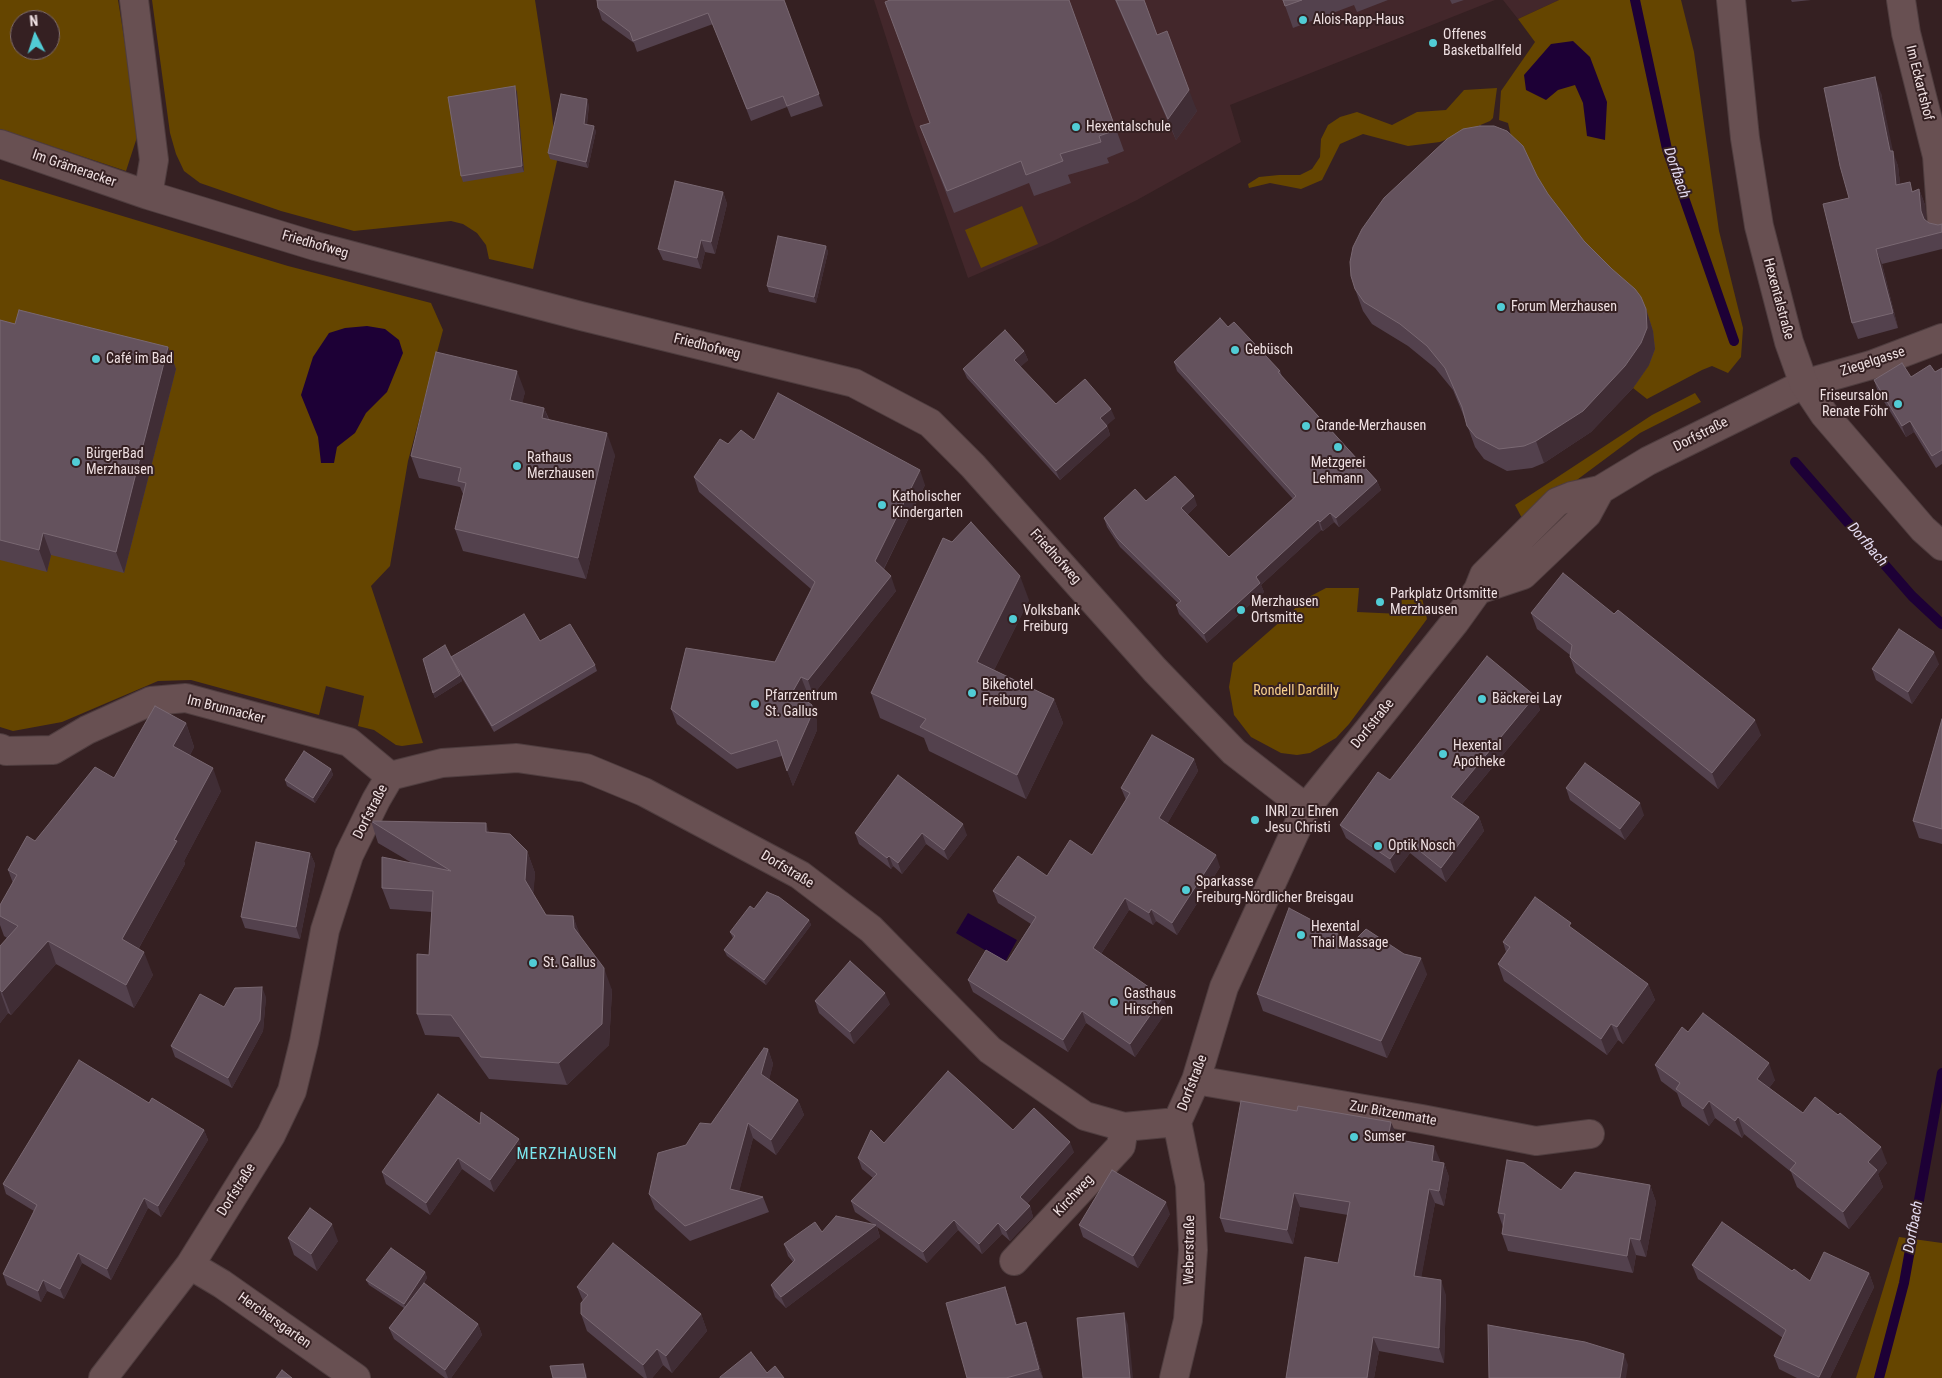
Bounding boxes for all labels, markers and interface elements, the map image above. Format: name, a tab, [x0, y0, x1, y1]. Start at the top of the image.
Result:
north arrow	[10, 10, 60, 60]
place label: Alois-Rapp-Haus	[1313, 12, 1404, 28]
text: N	[29, 13, 39, 29]
marker: Alois-Rapp-Haus	[1297, 14, 1309, 26]
place label: Offenes Basketballfeld	[1443, 27, 1522, 59]
marker: Offenes Basketballfeld	[1427, 37, 1439, 49]
street label: Im Eckartshof	[1902, 44, 1936, 122]
place label: Hexentalschule	[1086, 119, 1171, 135]
marker: Hexentalschule	[1070, 121, 1082, 133]
water label: Dorfbach	[1659, 145, 1693, 201]
street label: Im Grämeracker	[30, 147, 118, 191]
street label: Friedhofweg	[280, 228, 350, 262]
street label: Hexentalstraße	[1759, 256, 1797, 342]
place label: Forum Merzhausen	[1511, 299, 1617, 315]
marker: Forum Merzhausen	[1495, 301, 1507, 313]
street label: Friedhofweg	[672, 331, 742, 363]
place label: Gebüsch	[1245, 342, 1293, 358]
marker: Gebüsch	[1229, 344, 1241, 356]
street label: Ziegelgasse	[1839, 344, 1907, 380]
place label: Café im Bad	[106, 351, 173, 367]
marker: Café im Bad	[90, 353, 102, 365]
place label: Friseursalon Renate Föhr	[1820, 388, 1888, 421]
marker: Friseursalon Renate Föhr	[1892, 398, 1904, 410]
street label: Dorfstraße	[1671, 414, 1731, 456]
place label: Grande-Merzhausen	[1316, 418, 1426, 434]
marker: Grande-Merzhausen	[1300, 420, 1312, 432]
marker: Metzgerei Lehmann	[1332, 441, 1344, 453]
place label: BürgerBad Merzhausen	[86, 446, 154, 478]
place label: Rathaus Merzhausen	[527, 450, 595, 482]
place label: Metzgerei Lehmann	[1311, 455, 1365, 488]
marker: BürgerBad Merzhausen	[70, 456, 82, 468]
marker: Rathaus Merzhausen	[511, 460, 523, 472]
place label: Katholischer Kindergarten	[892, 489, 963, 522]
marker: Katholischer Kindergarten	[876, 499, 888, 511]
water label: Dorfbach	[1843, 519, 1891, 571]
street label: Friedhofweg	[1026, 526, 1084, 588]
place label: Parkplatz Ortsmitte Merzhausen	[1390, 586, 1497, 618]
place label: Merzhausen Ortsmitte	[1251, 594, 1319, 626]
marker: Parkplatz Ortsmitte Merzhausen	[1374, 596, 1386, 608]
place label: Volksbank Freiburg	[1023, 603, 1080, 636]
marker: Merzhausen Ortsmitte	[1235, 604, 1247, 616]
marker: Volksbank Freiburg	[1007, 613, 1019, 625]
place label: Bikehotel Freiburg	[982, 677, 1033, 710]
park label: Rondell Dardilly	[1253, 683, 1339, 699]
marker: Bikehotel Freiburg	[966, 687, 978, 699]
place label: Pfarrzentrum St. Gallus	[765, 688, 838, 720]
place label: Bäckerei Lay	[1492, 691, 1562, 707]
street label: Im Brunnacker	[185, 692, 267, 728]
marker: Bäckerei Lay	[1476, 693, 1488, 705]
street label: Dorfstraße	[1348, 696, 1398, 752]
marker: Pfarrzentrum St. Gallus	[749, 698, 761, 710]
place label: Hexental Apotheke	[1453, 738, 1505, 770]
marker: Hexental Apotheke	[1437, 748, 1449, 760]
street label: Dorfstraße	[350, 782, 392, 842]
place label: INRI zu Ehren Jesu Christi	[1265, 804, 1339, 836]
marker: INRI zu Ehren Jesu Christi	[1249, 814, 1261, 826]
place label: Optik Nosch	[1388, 838, 1456, 854]
marker: Optik Nosch	[1372, 840, 1384, 852]
street label: Dorfstraße	[757, 848, 817, 892]
place label: Sparkasse Freiburg-Nördlicher Breisgau	[1196, 874, 1353, 906]
marker: Sparkasse Freiburg-Nördlicher Breisgau	[1180, 884, 1192, 896]
place label: Hexental Thai Massage	[1311, 919, 1388, 952]
marker: Hexental Thai Massage	[1295, 929, 1307, 941]
place label: St. Gallus	[543, 955, 596, 971]
marker: St. Gallus	[527, 957, 539, 969]
place label: Gasthaus Hirschen	[1124, 986, 1176, 1019]
marker: Gasthaus Hirschen	[1108, 996, 1120, 1008]
street label: Dorfstraße	[1175, 1052, 1211, 1114]
street label: Zur Bitzenmatte	[1348, 1098, 1438, 1130]
place label: Sumser	[1364, 1129, 1406, 1145]
marker: Sumser	[1348, 1131, 1360, 1143]
district label: MERZHAUSEN	[515, 1145, 619, 1165]
street label: Dorfstraße	[214, 1161, 260, 1219]
street label: Kirchweg	[1051, 1172, 1097, 1220]
water label: Dorfbach	[1901, 1200, 1927, 1254]
street label: Weberstraße	[1181, 1215, 1199, 1285]
street label: Herchersgarten	[234, 1290, 314, 1352]

